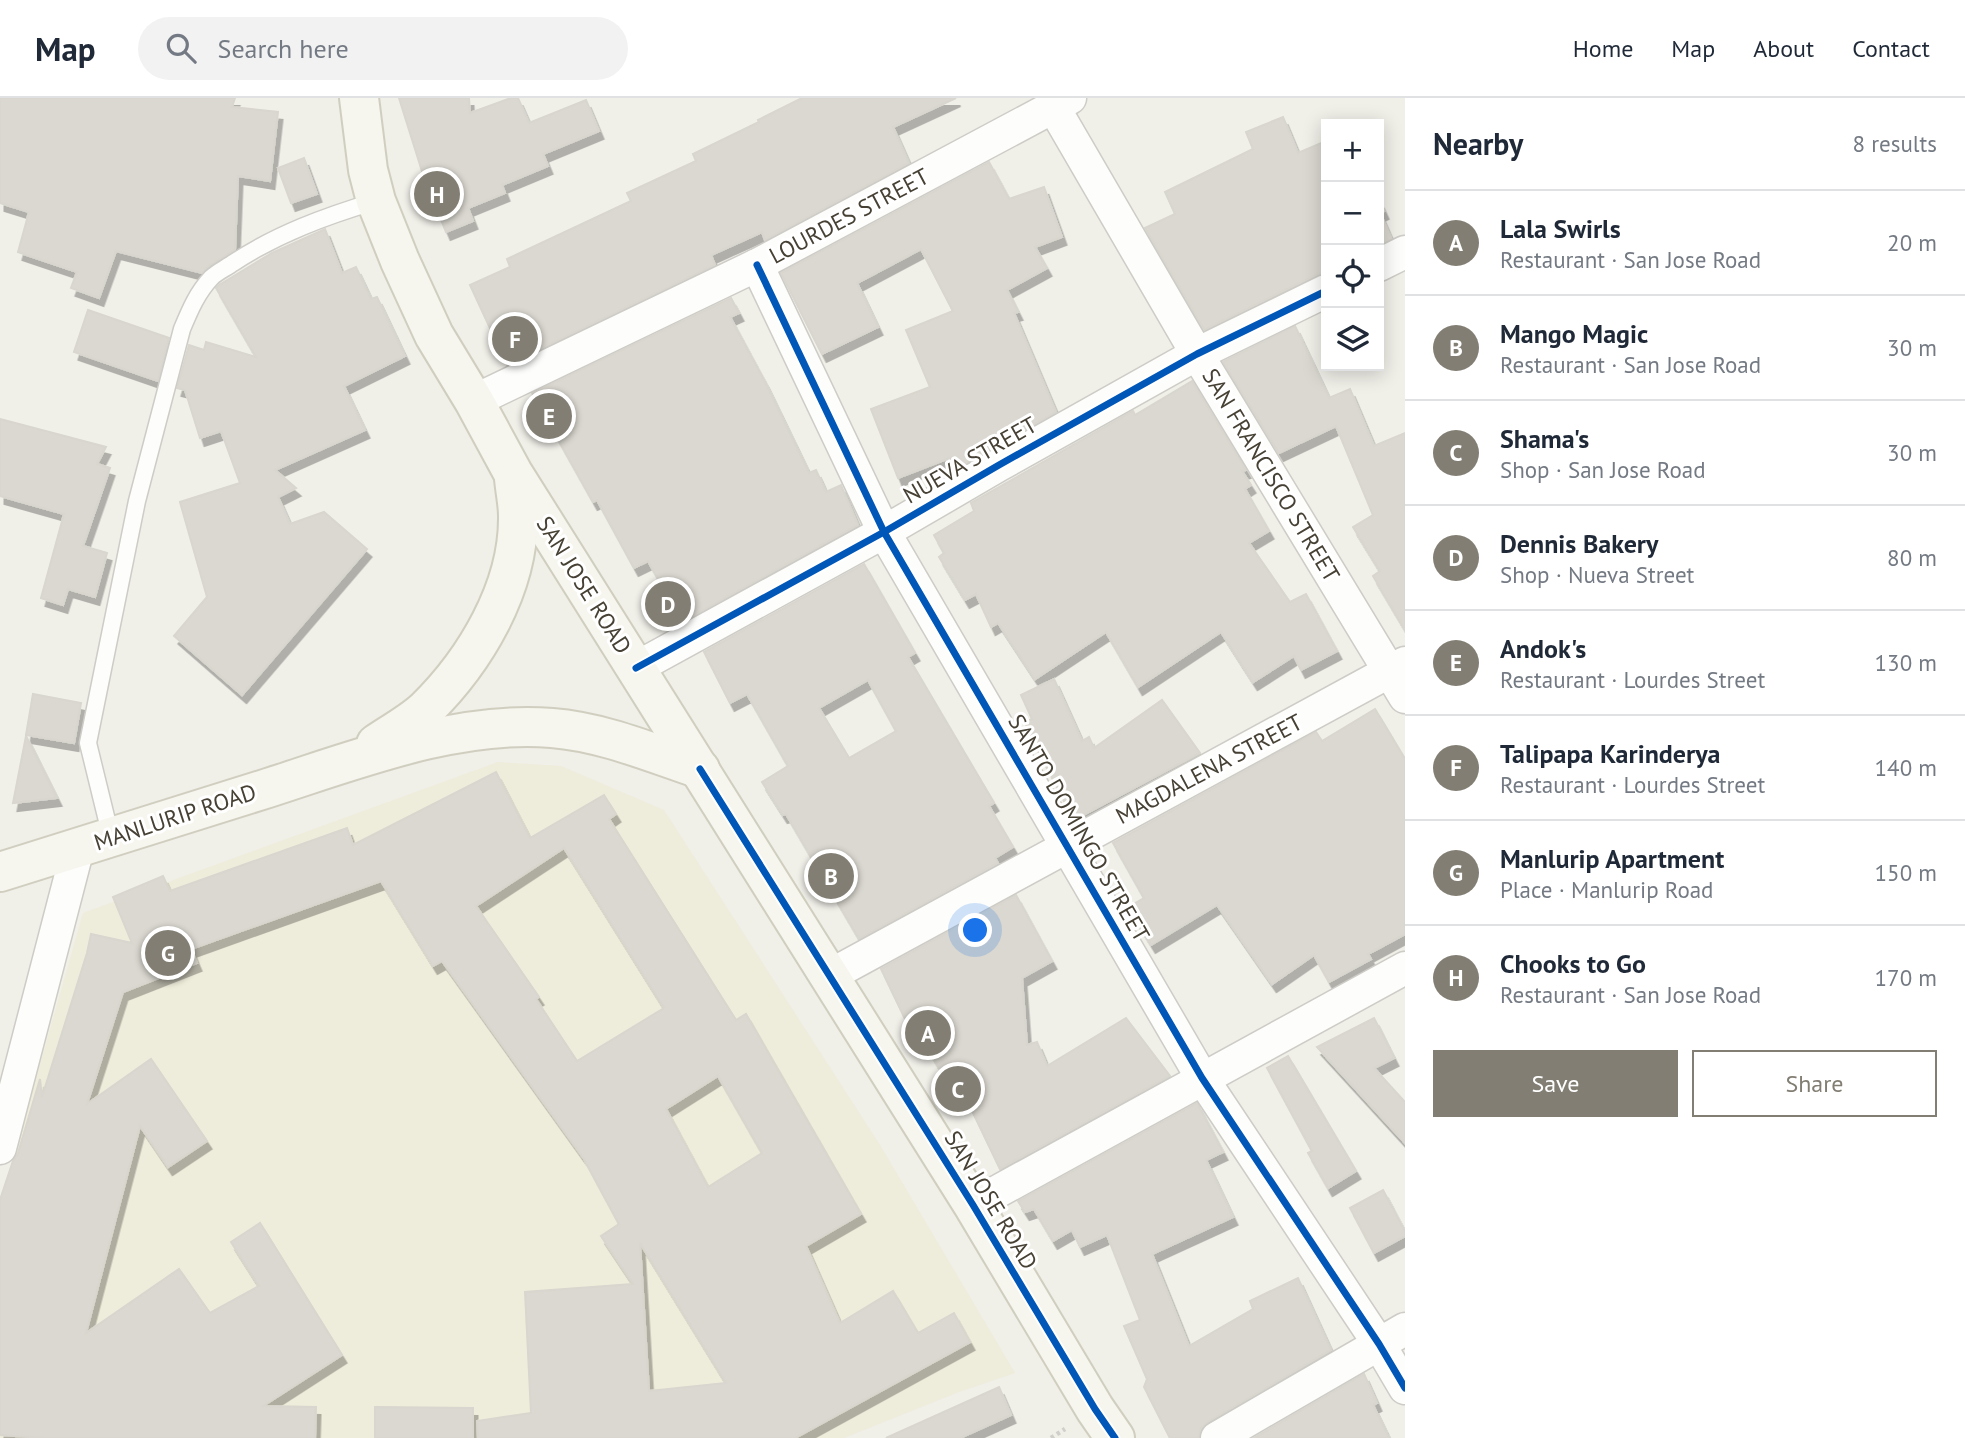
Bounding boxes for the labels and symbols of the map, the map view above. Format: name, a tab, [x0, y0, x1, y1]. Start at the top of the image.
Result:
street label: LOURDES STREET	[764, 161, 934, 270]
pin: H	[414, 168, 460, 220]
pin: F	[492, 313, 538, 365]
street label: SAN FRANCISCO STREET	[1196, 363, 1347, 587]
pin: E	[526, 390, 572, 442]
street label: NUEVA STREET	[898, 410, 1042, 510]
street label: SAN JOSE ROAD	[531, 511, 638, 659]
pin: D	[645, 578, 691, 630]
street label: MAGDALENA STREET	[1110, 707, 1307, 830]
street label: SANTO DOMINGO STREET	[1002, 709, 1157, 947]
street label: MANLURIP ROAD	[90, 777, 260, 856]
pin: B	[808, 850, 854, 902]
your location	[958, 913, 992, 947]
pin: G	[145, 927, 191, 979]
pin: A	[905, 1007, 951, 1059]
pin: C	[935, 1063, 981, 1115]
street label: SAN JOSE ROAD	[939, 1125, 1044, 1274]

